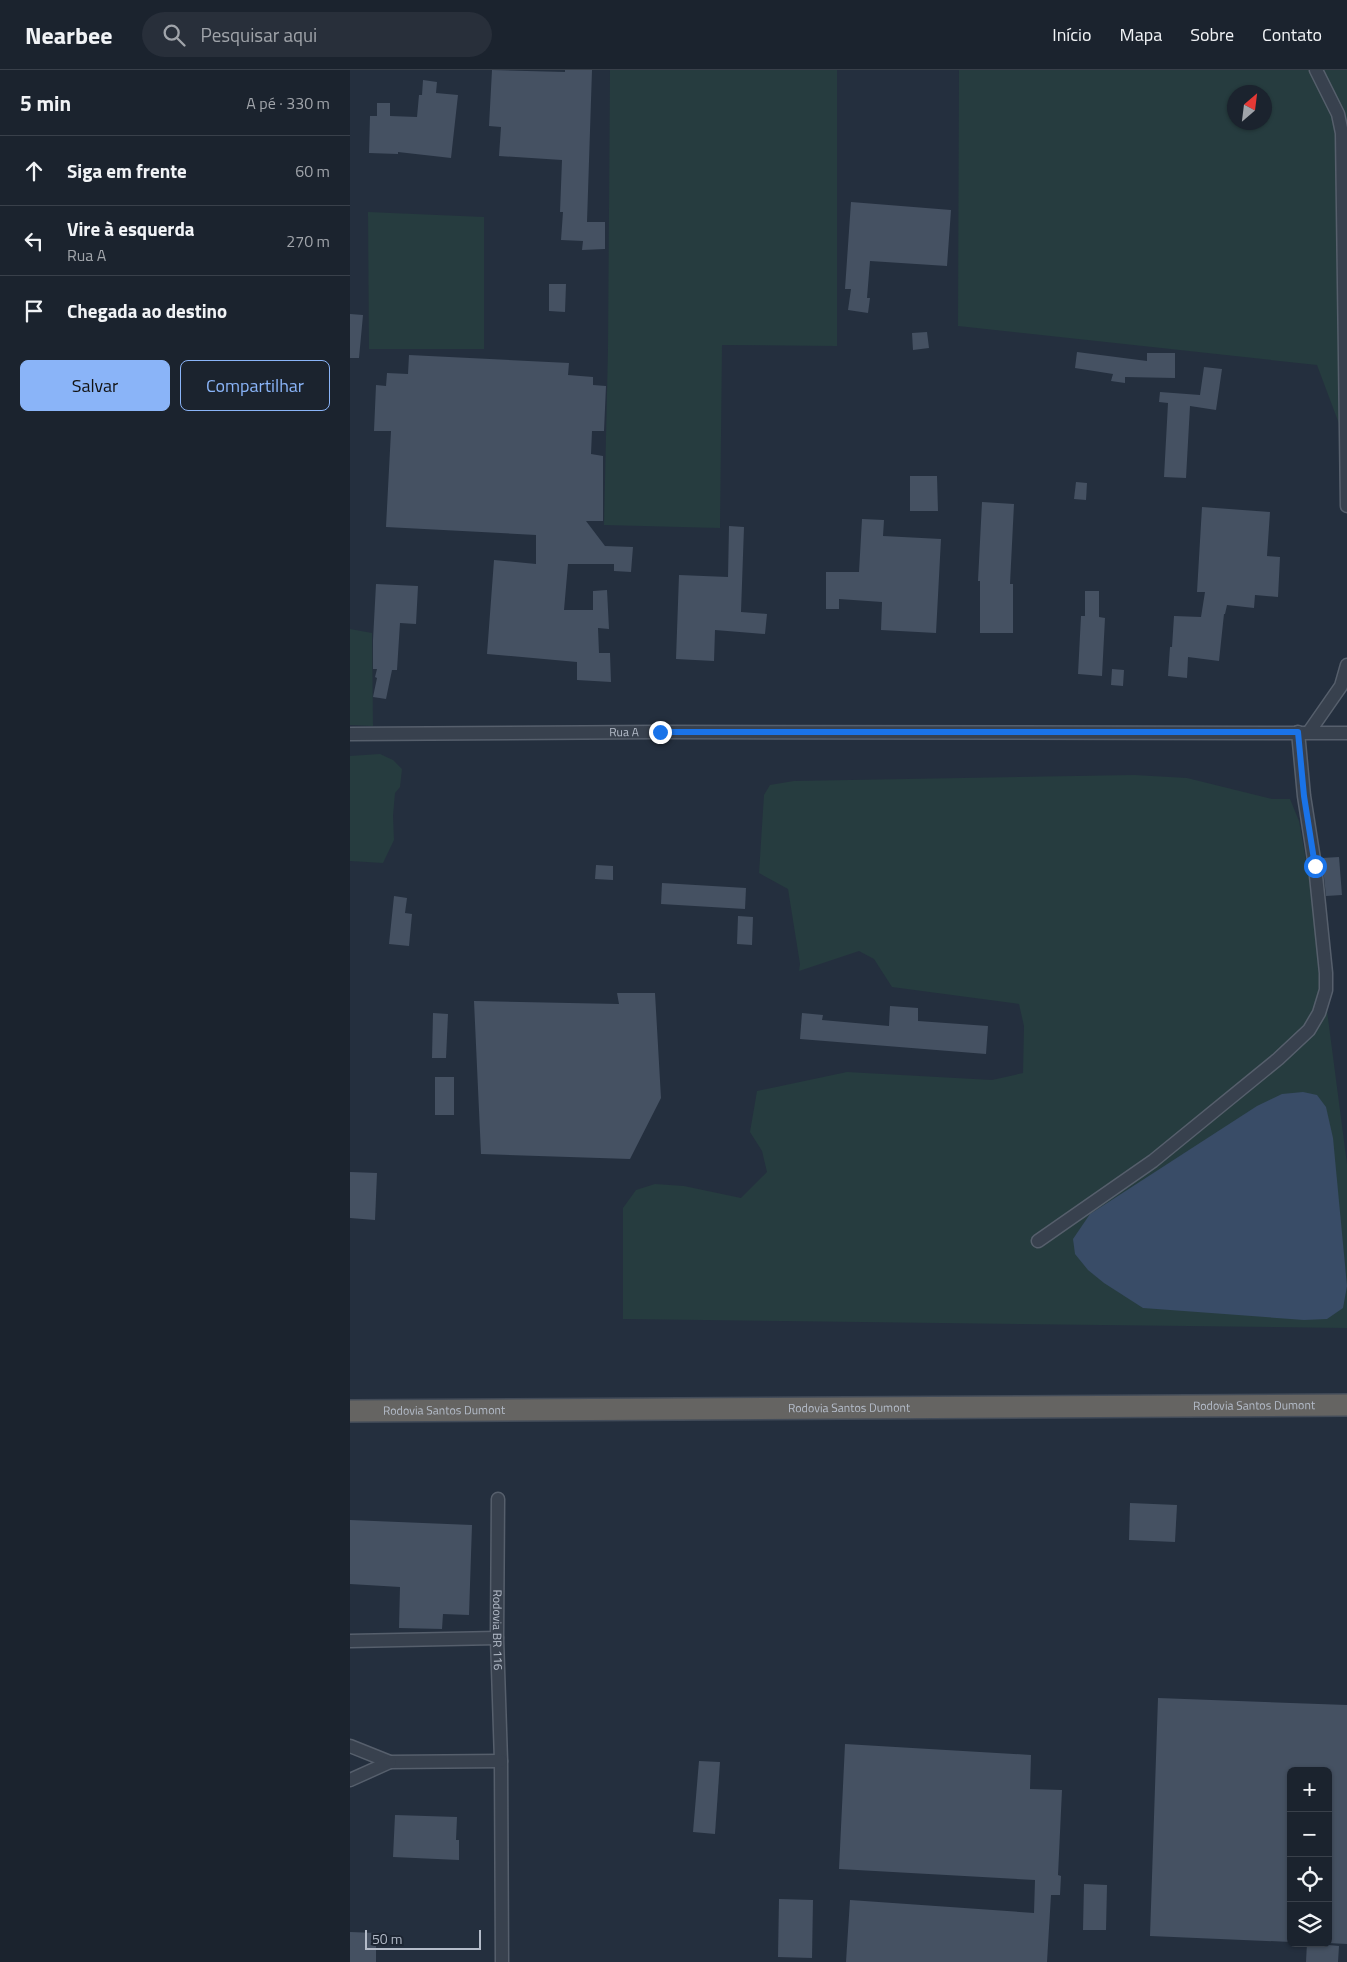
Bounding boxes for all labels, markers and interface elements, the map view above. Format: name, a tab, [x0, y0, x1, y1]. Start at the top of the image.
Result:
search box	[142, 12, 492, 57]
text: Nearbee	[25, 17, 112, 53]
text: Pesquisar aqui	[200, 20, 317, 49]
icon: search	[160, 21, 188, 49]
text: Início	[1052, 21, 1092, 48]
text: Mapa	[1120, 21, 1162, 48]
text: Sobre	[1190, 21, 1234, 48]
text: Contato	[1262, 21, 1322, 48]
north arrow	[1227, 85, 1272, 130]
text: 5 min	[20, 87, 71, 119]
text: A pé · 330 m	[246, 91, 330, 115]
text: Siga em frente	[67, 156, 187, 185]
icon: ahead	[20, 157, 48, 185]
text: 60 m	[295, 159, 330, 183]
text: Vire à esquerda	[67, 214, 195, 243]
icon: left	[20, 227, 48, 255]
text: 270 m	[286, 229, 330, 253]
text: Rua A	[67, 243, 106, 267]
text: Chegada ao destino	[67, 296, 227, 325]
icon: arrive	[20, 297, 48, 325]
button: Salvar	[20, 360, 170, 411]
button: Compartilhar	[180, 360, 330, 411]
route end	[649, 721, 672, 744]
street label: Rua A	[609, 722, 639, 741]
route start	[1304, 855, 1327, 878]
street label: Rodovia Santos Dumont	[1193, 1395, 1316, 1415]
street label: Rodovia Santos Dumont	[788, 1398, 911, 1417]
street label: Rodovia Santos Dumont	[383, 1400, 506, 1420]
street label: Rodovia BR 116	[488, 1589, 508, 1671]
map controls	[1287, 1767, 1332, 1947]
button: +	[1287, 1767, 1332, 1812]
button: −	[1287, 1812, 1332, 1857]
button: locate	[1287, 1857, 1332, 1902]
button: layers	[1287, 1902, 1332, 1947]
scale bar	[365, 1927, 481, 1950]
text: 50 m	[372, 1928, 402, 1949]

